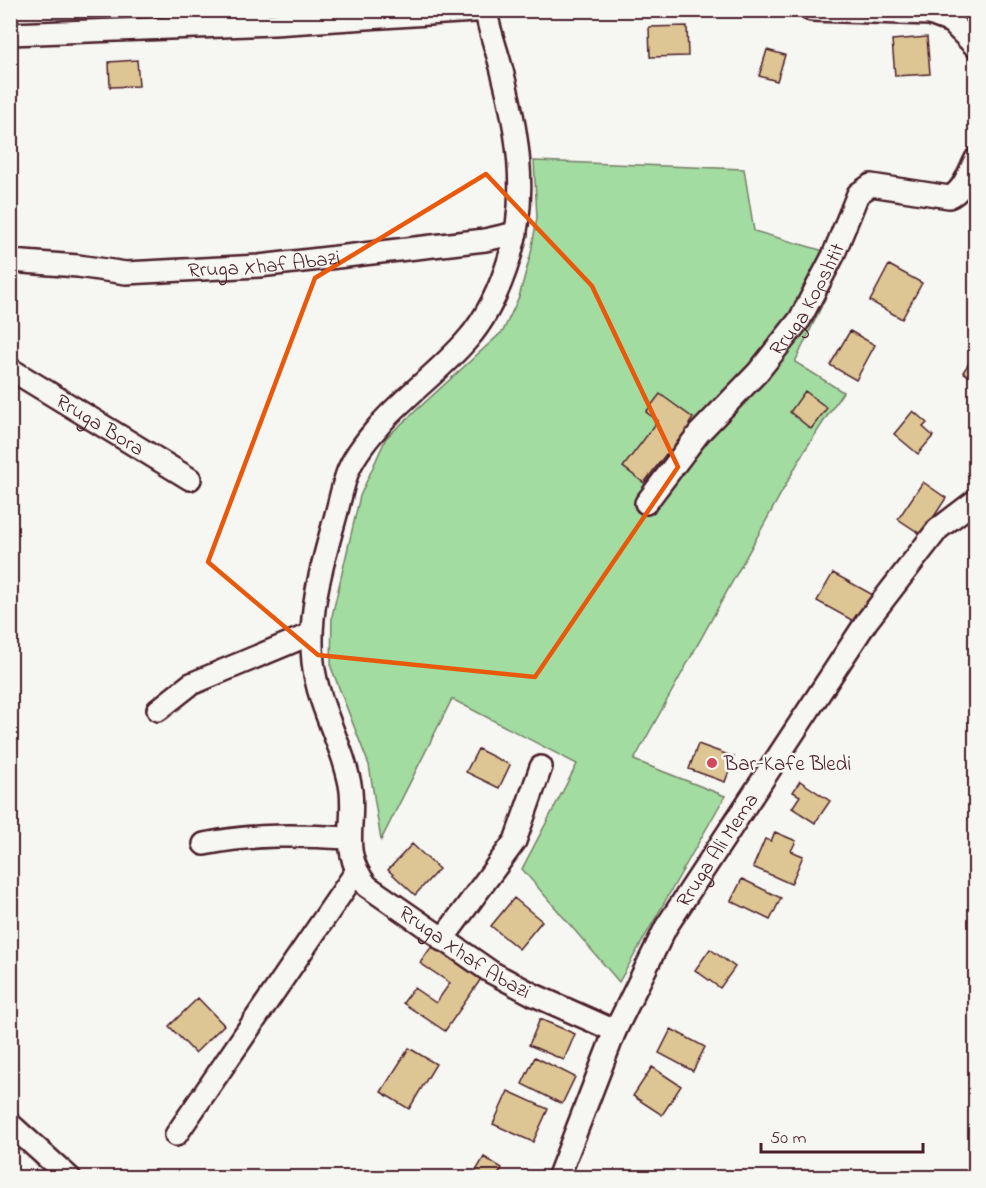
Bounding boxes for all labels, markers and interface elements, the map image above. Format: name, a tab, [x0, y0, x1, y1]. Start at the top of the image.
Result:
street label: Rruga Kopshtit	[763, 239, 854, 363]
street label: Rruga Xhaf Abazi	[187, 244, 342, 287]
street label: Rruga Bora	[49, 387, 149, 465]
place label: Bar-Kafe Bledi	[723, 750, 851, 780]
marker: Bar-Kafe Bledi	[705, 756, 719, 770]
street label: Rruga Ali Mema	[670, 788, 767, 914]
street label: Rruga Xhaf Abazi	[392, 899, 535, 1008]
scale bar	[761, 1116, 923, 1154]
text: 50 m	[770, 1126, 807, 1152]

